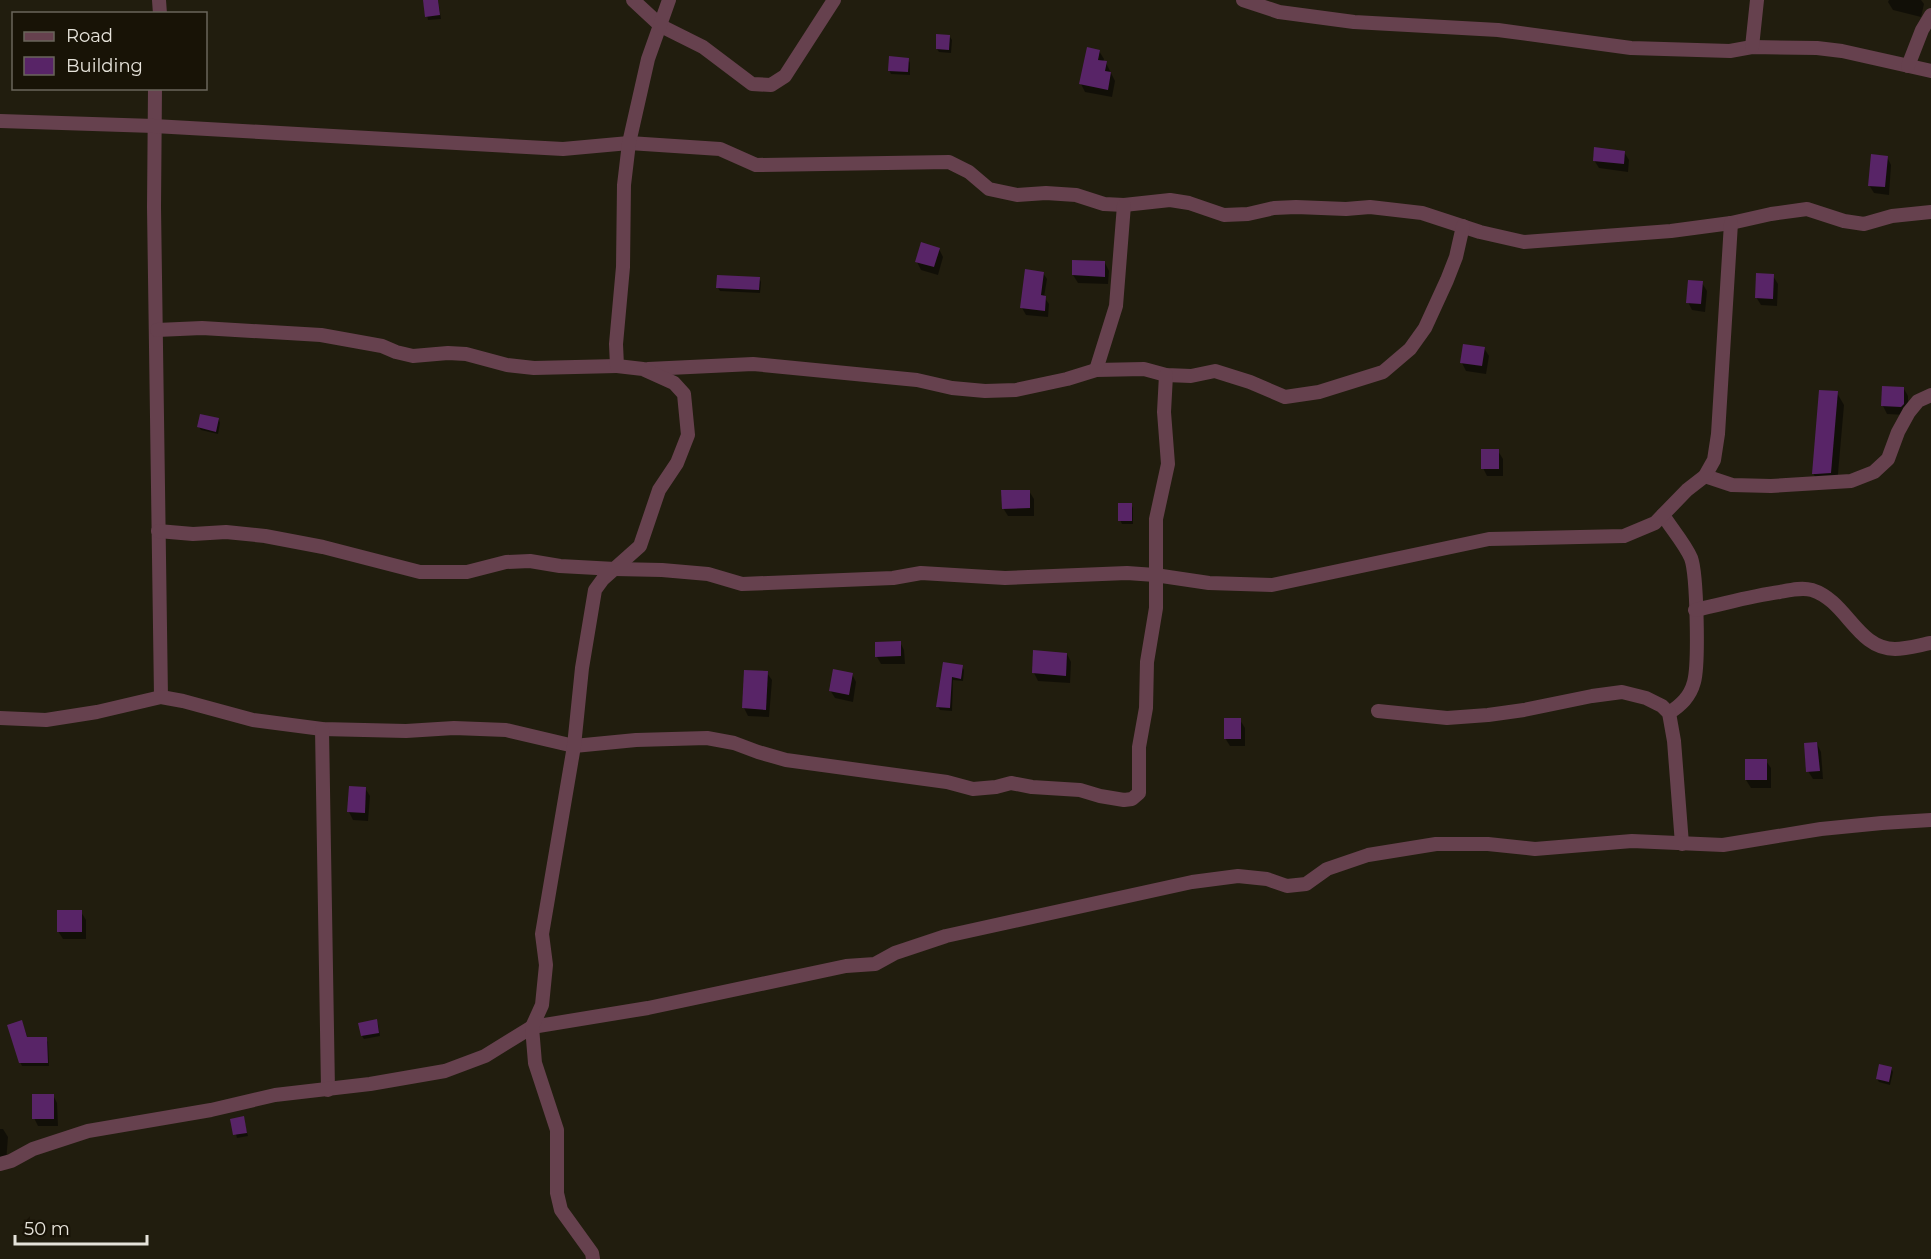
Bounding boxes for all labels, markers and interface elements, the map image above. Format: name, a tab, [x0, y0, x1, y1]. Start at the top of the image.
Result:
legend	[12, 12, 207, 90]
text: Road	[66, 25, 113, 47]
text: Building	[66, 55, 143, 77]
scale bar	[15, 1208, 147, 1246]
text: 50 m	[24, 1218, 70, 1240]

